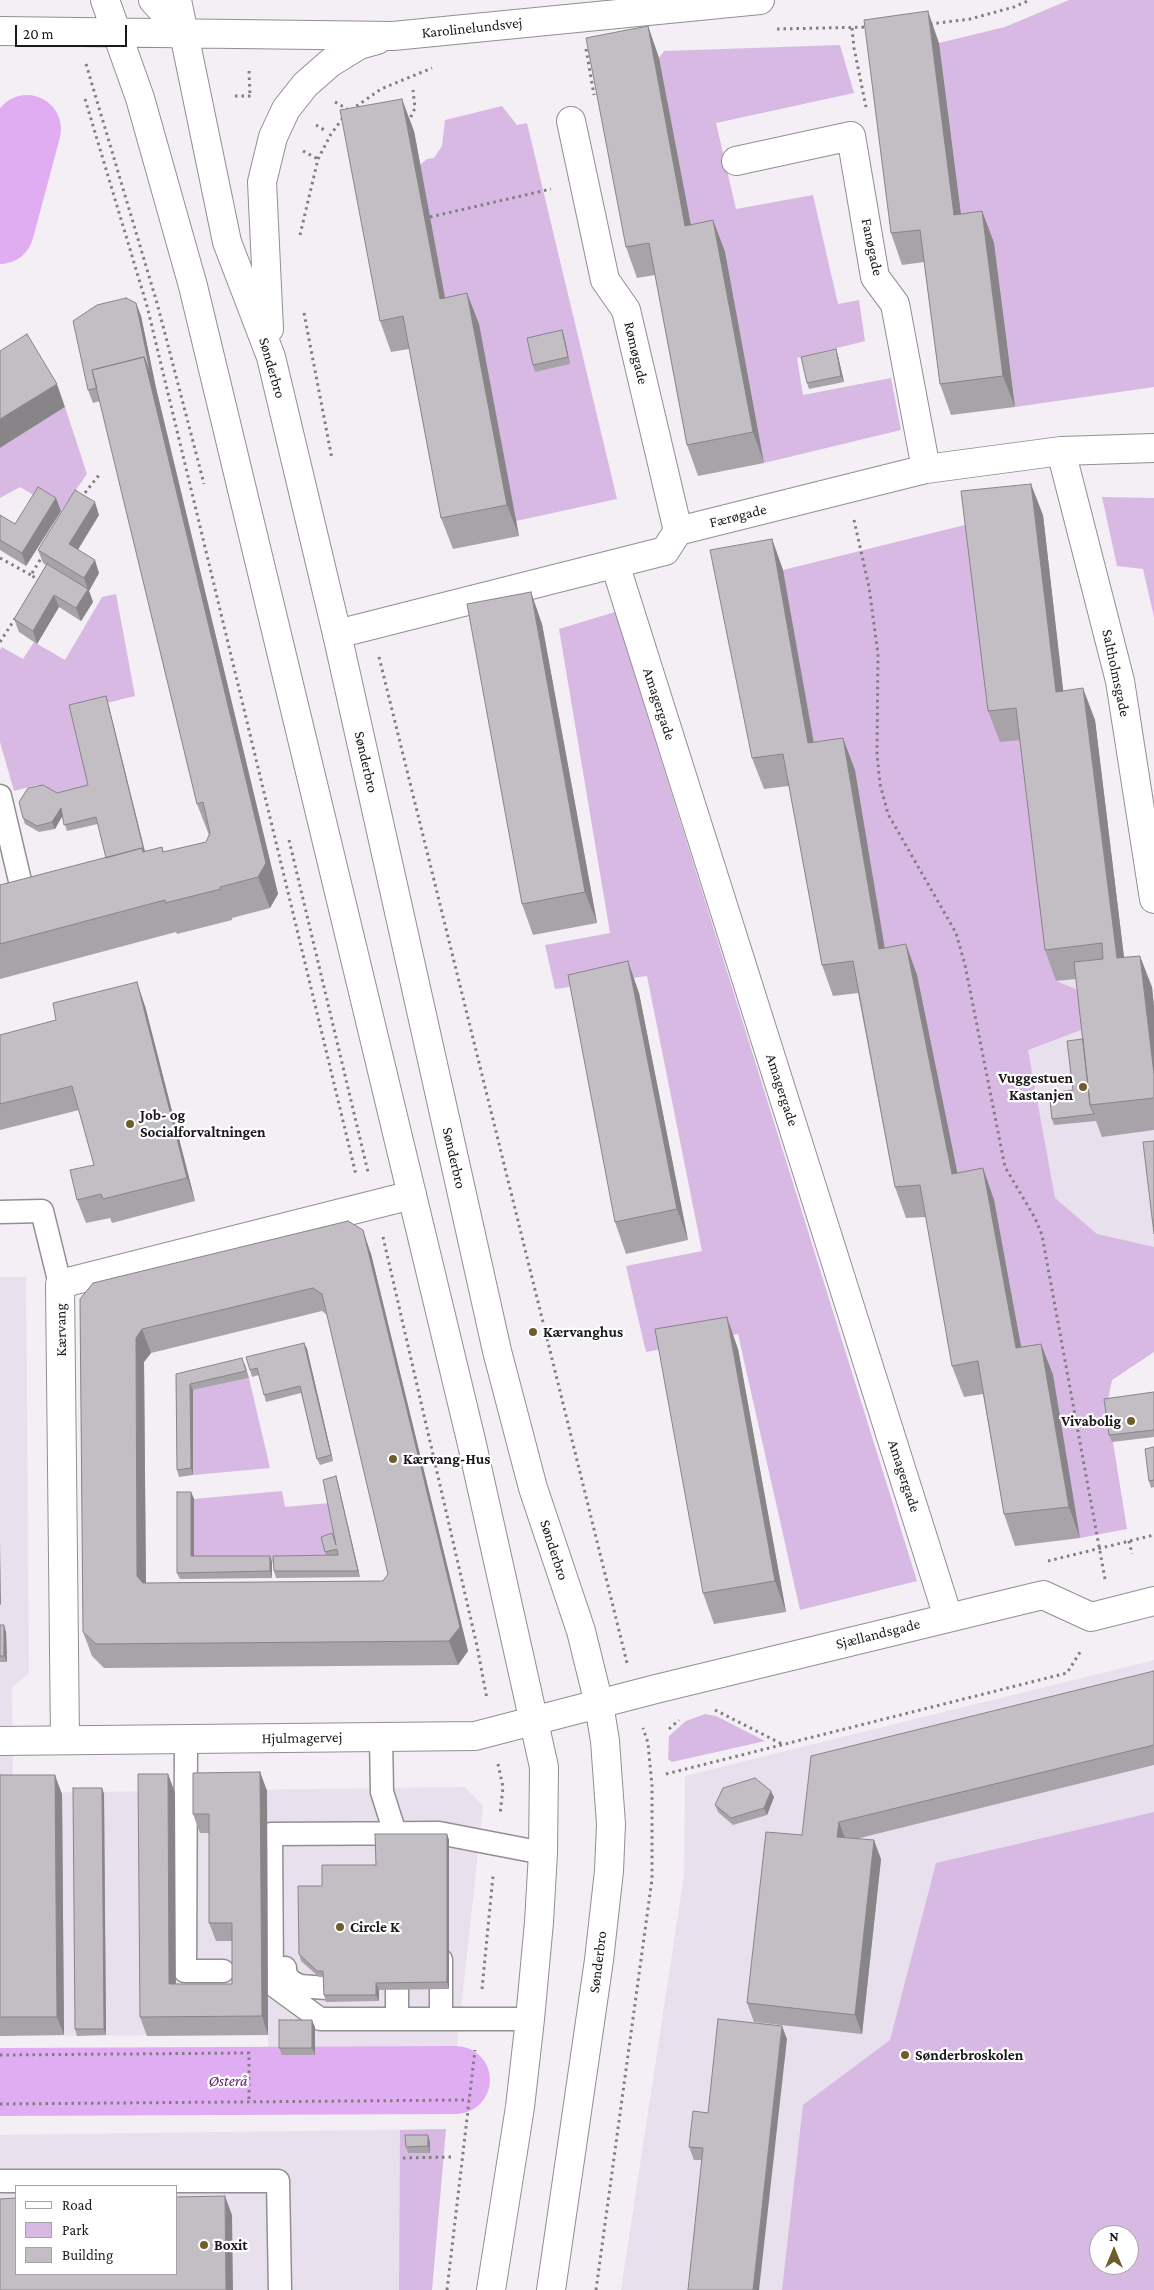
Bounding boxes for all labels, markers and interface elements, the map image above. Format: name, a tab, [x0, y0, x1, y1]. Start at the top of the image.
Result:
street label: Karolinelundsvej	[421, 14, 523, 42]
scale bar	[18, 15, 130, 47]
text: 20 m	[23, 26, 54, 42]
street label: Fanøgade	[857, 217, 887, 277]
street label: Rømøgade	[620, 320, 652, 386]
street label: Sønderbro	[255, 336, 289, 400]
street label: Færøgade	[708, 500, 768, 532]
street label: Saltholmsgade	[1098, 628, 1134, 718]
street label: Amagergade	[639, 666, 679, 742]
street label: Sønderbro	[350, 730, 382, 794]
street label: Amagergade	[762, 1052, 802, 1128]
place label: Vuggestuen Kastanjen	[998, 1069, 1073, 1104]
marker: Vuggestuen Kastanjen	[1077, 1081, 1089, 1093]
place label: Job- og Socialforvaltningen	[140, 1106, 266, 1141]
marker: Job- og Socialforvaltningen	[124, 1118, 136, 1130]
street label: Sønderbro	[438, 1126, 470, 1190]
street label: Kærvang	[52, 1303, 70, 1357]
place label: Kærvanghus	[543, 1323, 623, 1341]
marker: Kærvanghus	[527, 1326, 539, 1338]
place label: Vivabolig	[1061, 1412, 1121, 1430]
marker: Vivabolig	[1125, 1415, 1137, 1427]
street label: Amagergade	[884, 1438, 924, 1514]
place label: Kærvang-Hus	[403, 1450, 490, 1468]
marker: Kærvang-Hus	[387, 1453, 399, 1465]
street label: Sønderbro	[536, 1518, 572, 1582]
street label: Sjællandsgade	[834, 1615, 922, 1653]
street label: Hjulmagervej	[262, 1728, 342, 1748]
place label: Circle K	[350, 1918, 400, 1936]
marker: Circle K	[334, 1921, 346, 1933]
street label: Sønderbro	[585, 1930, 611, 1994]
place label: Sønderbroskolen	[915, 2046, 1023, 2064]
marker: Sønderbroskolen	[899, 2049, 911, 2061]
water label: Østerå	[208, 2071, 248, 2091]
legend	[15, 2185, 178, 2275]
text: Road	[62, 2197, 92, 2213]
text: Park	[62, 2222, 89, 2238]
north arrow	[1089, 2225, 1139, 2275]
text: N	[1109, 2228, 1119, 2244]
place label: Boxit	[214, 2236, 248, 2254]
marker: Boxit	[198, 2239, 210, 2251]
text: Building	[62, 2247, 113, 2263]

